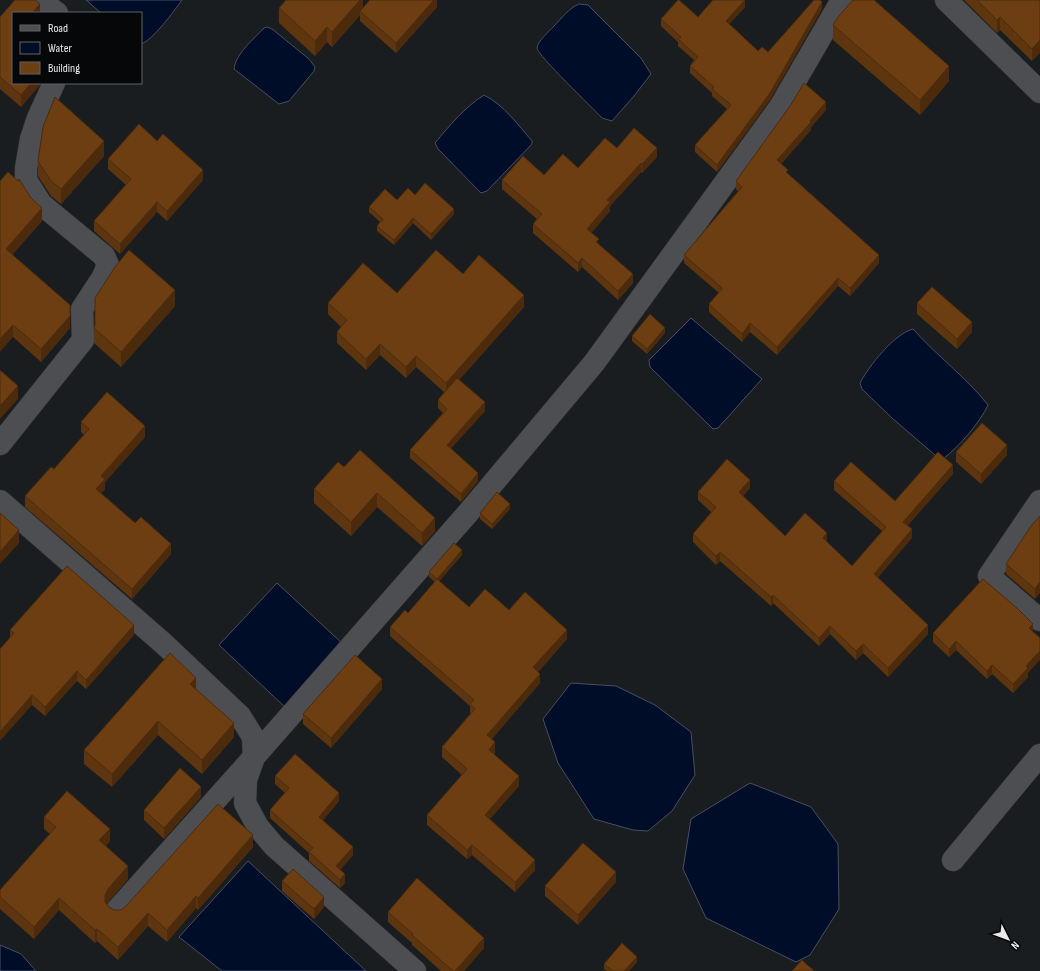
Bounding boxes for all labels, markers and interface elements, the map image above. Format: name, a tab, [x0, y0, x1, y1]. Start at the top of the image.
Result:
legend	[12, 12, 142, 84]
text: Road	[48, 21, 68, 36]
text: Water	[48, 41, 72, 56]
text: Building	[48, 61, 80, 76]
north arrow	[988, 919, 1028, 959]
text: N	[1008, 939, 1022, 952]

